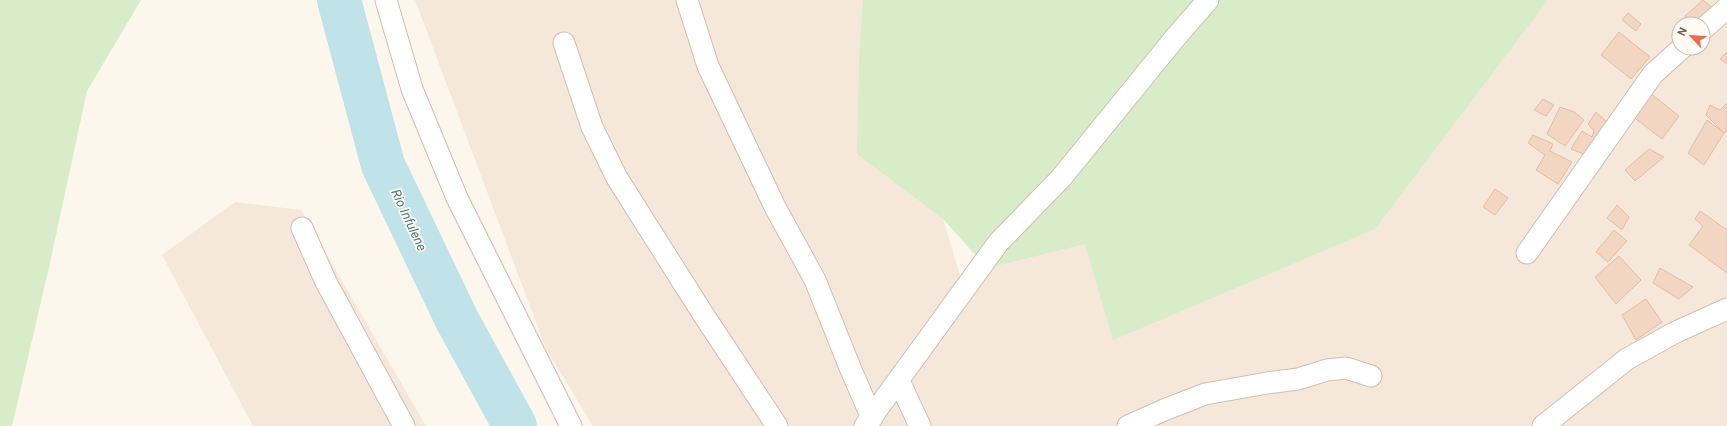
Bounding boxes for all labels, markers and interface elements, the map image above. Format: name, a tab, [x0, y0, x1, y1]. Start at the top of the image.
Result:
north arrow	[1671, 16, 1711, 56]
text: N	[1675, 25, 1690, 38]
water label: Rio Infulene	[388, 187, 430, 254]

